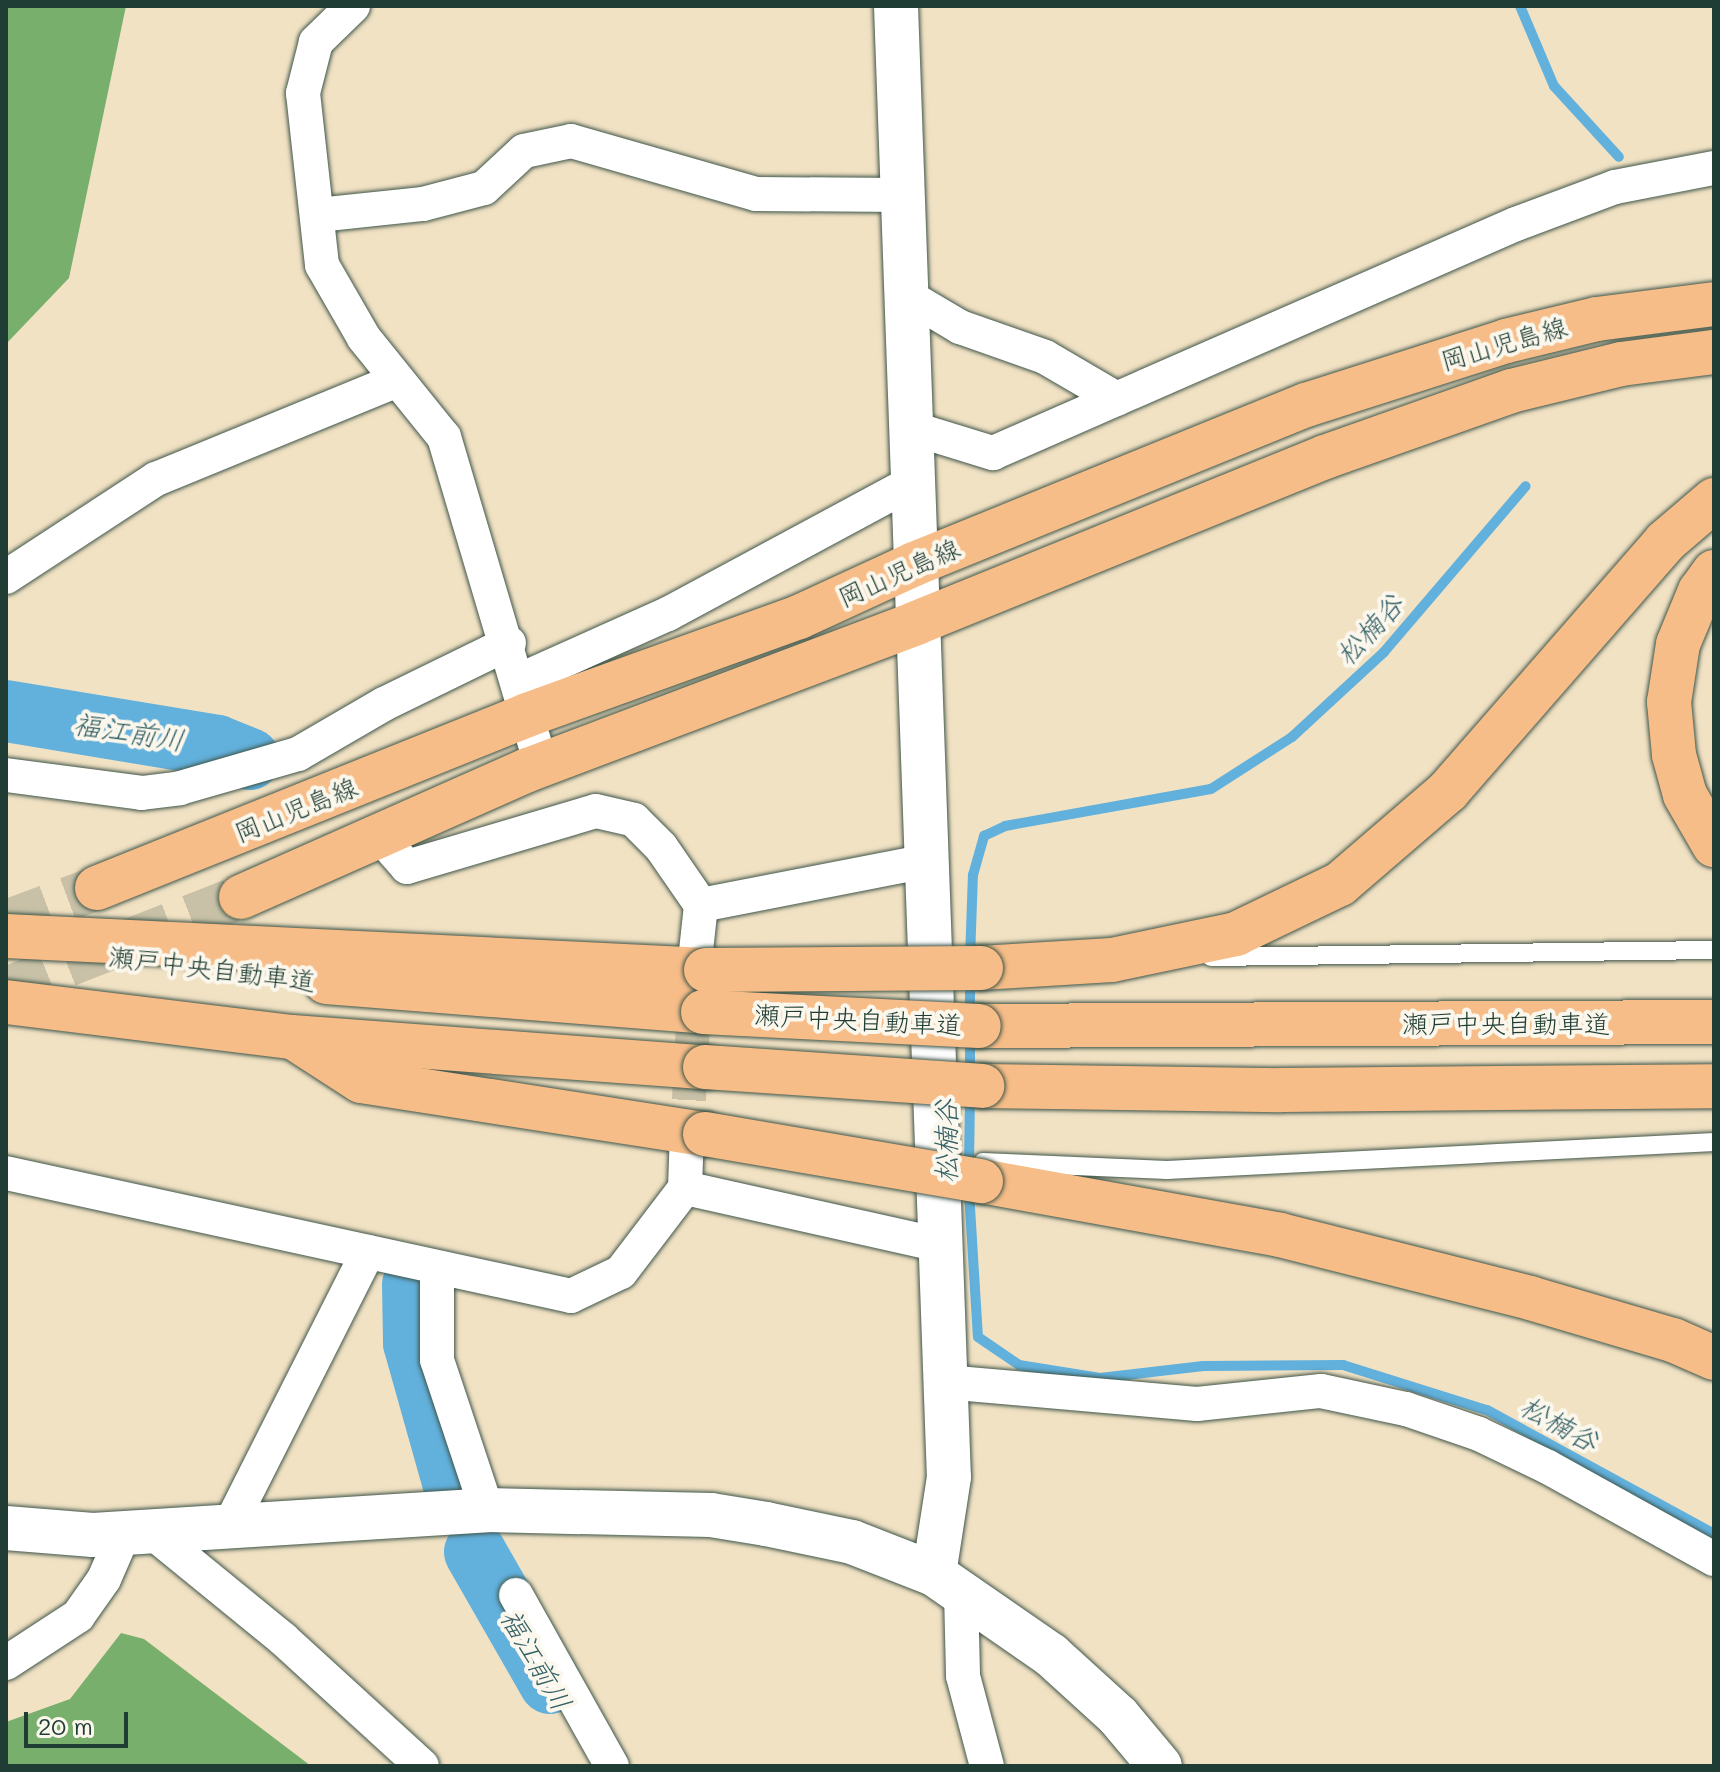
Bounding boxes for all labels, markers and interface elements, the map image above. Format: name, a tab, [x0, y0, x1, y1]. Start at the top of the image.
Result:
street label: 岡山児島線	[1437, 311, 1571, 377]
street label: 岡山児島線	[833, 532, 965, 614]
water label: 松楠谷	[1328, 587, 1410, 671]
water label: 福江前川	[71, 706, 187, 756]
street label: 岡山児島線	[230, 771, 362, 849]
street label: 瀬戸中央自動車道	[107, 941, 317, 997]
street label: 瀬戸中央自動車道	[753, 999, 963, 1041]
street label: 瀬戸中央自動車道	[1402, 1008, 1610, 1040]
water label: 松楠谷	[928, 1099, 962, 1183]
water label: 松楠谷	[1515, 1388, 1605, 1458]
water label: 福江前川	[494, 1602, 580, 1716]
scale bar	[28, 1696, 132, 1746]
text: 20 m	[38, 1710, 93, 1741]

